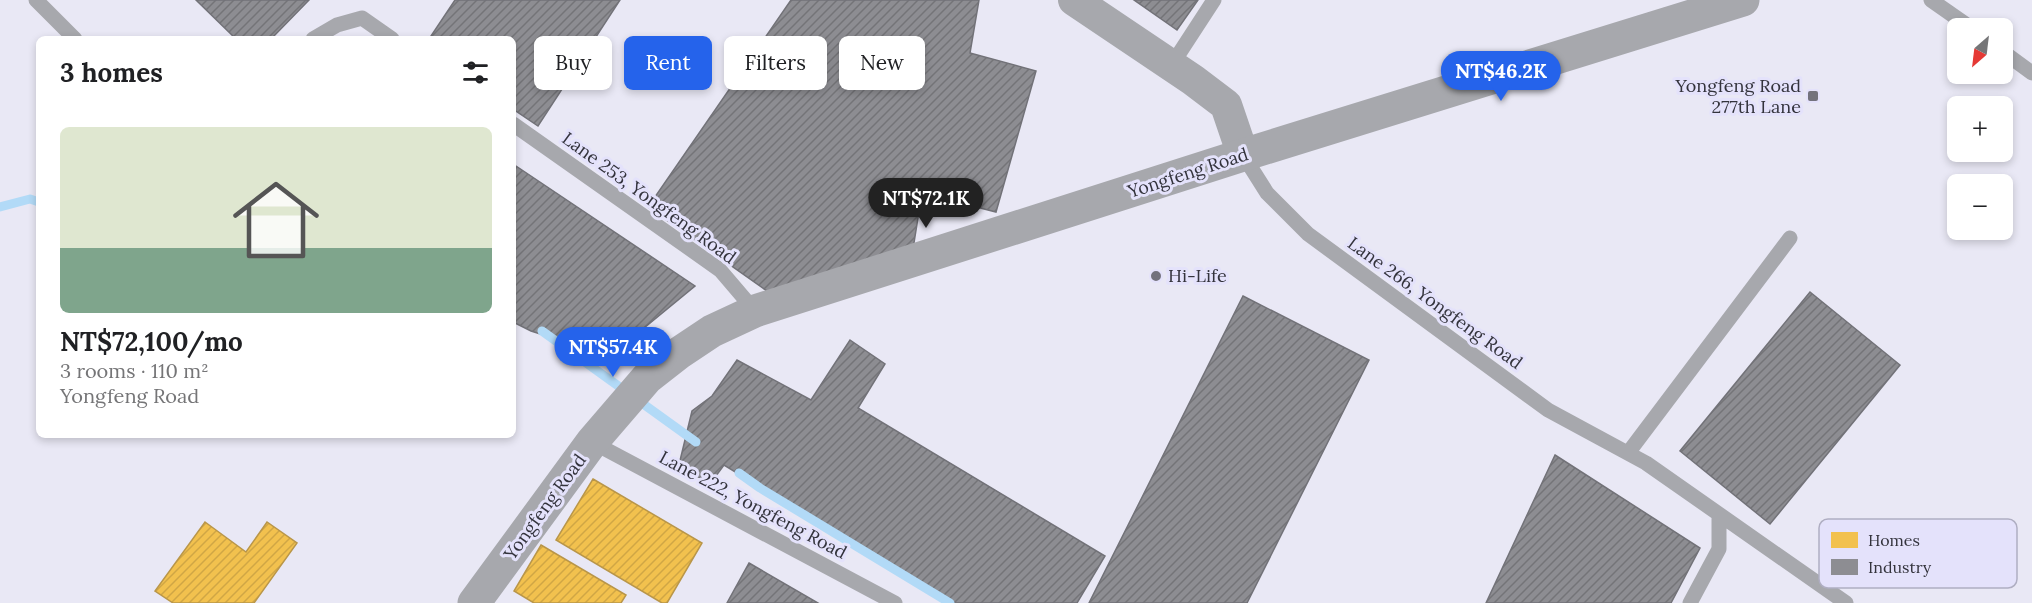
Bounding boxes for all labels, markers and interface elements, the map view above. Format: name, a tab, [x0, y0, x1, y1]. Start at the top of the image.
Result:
north arrow	[1947, 18, 2013, 84]
map controls	[1947, 18, 2013, 240]
chip: Buy	[534, 36, 612, 90]
chip: Rent	[624, 36, 712, 90]
chip: Filters	[724, 36, 827, 90]
chip: New	[839, 36, 925, 90]
pin: NT$46.2K	[1439, 51, 1563, 102]
text: 3 homes	[60, 56, 163, 89]
icon: filters	[459, 56, 492, 89]
text: NT$46.2K	[1455, 58, 1547, 83]
place label: Yongfeng Road 277th Lane	[1675, 74, 1801, 118]
marker: Yongfeng Road 277th Lane	[1806, 89, 1820, 103]
button: +	[1947, 96, 2013, 162]
street label: Lane 253, Yongfeng Road	[558, 127, 741, 269]
street label: Yongfeng Road	[1124, 142, 1251, 203]
icon: home	[222, 166, 330, 274]
button: −	[1947, 174, 2013, 240]
pin: NT$72.1K	[864, 178, 988, 229]
text: NT$72.1K	[882, 185, 970, 210]
street label: Lane 266, Yongfeng Road	[1343, 231, 1527, 374]
place label: Hi-Life	[1168, 264, 1227, 287]
marker: Hi-Life	[1149, 269, 1163, 283]
text: NT$72,100/mo	[60, 325, 243, 358]
pin: NT$57.4K	[551, 327, 675, 378]
text: NT$57.4K	[569, 334, 657, 359]
text: 3 rooms · 110 m²	[60, 358, 209, 383]
text: Yongfeng Road	[60, 383, 199, 408]
street label: Lane 222, Yongfeng Road	[655, 445, 851, 564]
street label: Yongfeng Road	[498, 449, 591, 565]
legend	[1819, 519, 2017, 588]
text: Homes	[1868, 530, 1920, 550]
text: Industry	[1868, 557, 1932, 577]

